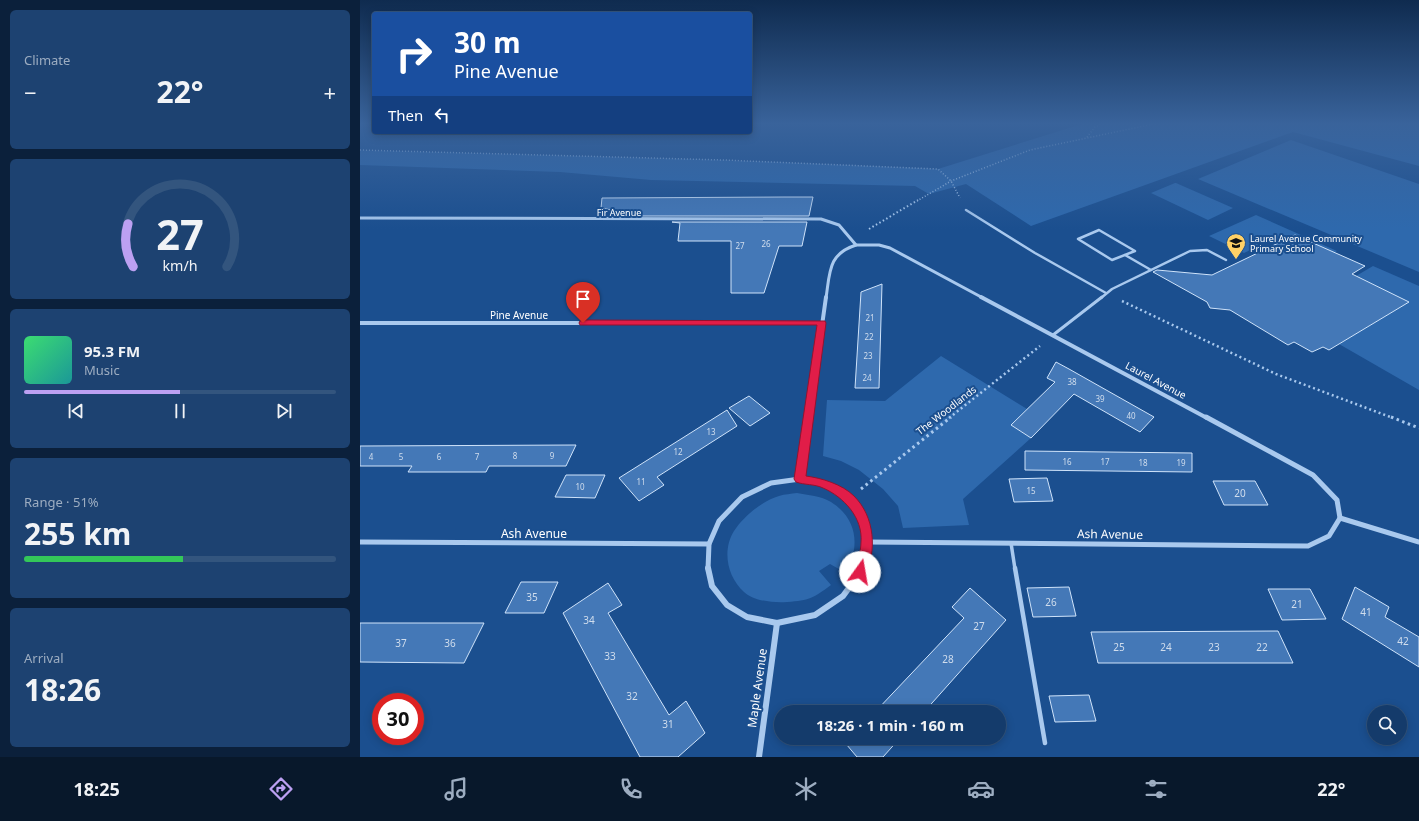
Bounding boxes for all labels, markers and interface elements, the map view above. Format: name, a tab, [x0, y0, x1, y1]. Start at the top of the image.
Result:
text: 30 m	[454, 23, 521, 61]
icon: right	[388, 28, 440, 80]
text: Climate	[24, 51, 70, 69]
text: Pine Avenue	[454, 59, 559, 83]
text: 22°	[156, 71, 204, 112]
text: −	[24, 77, 37, 107]
text: +	[323, 77, 336, 107]
icon: left	[431, 104, 453, 126]
text: Then	[388, 105, 423, 125]
text: 27	[156, 206, 204, 262]
street label: Fir Avenue	[597, 206, 641, 219]
school or university icon: Laurel Avenue Community Primary School	[1225, 232, 1247, 260]
place label: Laurel Avenue Community Primary School	[1250, 232, 1362, 255]
house number: 26	[761, 238, 771, 249]
house number: 27	[735, 240, 745, 251]
text: km/h	[162, 256, 198, 275]
pin	[566, 282, 600, 323]
icon: arrive	[572, 288, 594, 310]
street label: Pine Avenue	[490, 308, 548, 322]
house number: 21	[865, 312, 875, 323]
house number: 22	[864, 331, 874, 342]
text: 95.3 FM	[84, 341, 140, 361]
house number: 23	[863, 350, 873, 361]
street label: Laurel Avenue	[1123, 358, 1189, 402]
text: Music	[84, 361, 120, 379]
house number: 24	[862, 372, 872, 383]
house number: 38	[1067, 376, 1077, 387]
street label: The Woodlands	[913, 382, 979, 438]
house number: 39	[1095, 393, 1105, 404]
icon: previous	[65, 400, 87, 422]
icon: pause	[169, 400, 191, 422]
icon: next	[273, 400, 295, 422]
house number: 40	[1126, 410, 1136, 421]
house number: 13	[706, 426, 716, 437]
house number: 12	[673, 446, 683, 457]
house number: 8	[513, 450, 518, 461]
house number: 9	[550, 450, 555, 461]
house number: 4	[369, 451, 374, 462]
house number: 5	[399, 451, 404, 462]
house number: 6	[437, 451, 442, 462]
house number: 7	[475, 451, 480, 462]
house number: 16	[1062, 456, 1072, 467]
house number: 17	[1100, 456, 1110, 467]
house number: 18	[1138, 457, 1148, 468]
house number: 19	[1176, 457, 1186, 468]
house number: 11	[636, 476, 646, 487]
house number: 10	[575, 481, 585, 492]
house number: 15	[1026, 485, 1036, 496]
house number: 20	[1234, 486, 1246, 500]
text: Range · 51%	[24, 493, 99, 511]
text: 255 km	[24, 513, 131, 554]
street label: Ash Avenue	[501, 525, 567, 542]
street label: Ash Avenue	[1077, 525, 1143, 543]
position arrow	[839, 551, 881, 593]
house number: 35	[526, 590, 538, 604]
house number: 26	[1045, 595, 1057, 609]
house number: 21	[1291, 597, 1303, 611]
house number: 41	[1360, 605, 1372, 619]
house number: 34	[583, 613, 595, 627]
house number: 27	[973, 619, 985, 633]
house number: 42	[1397, 634, 1409, 648]
house number: 37	[395, 636, 407, 650]
house number: 36	[444, 636, 456, 650]
house number: 25	[1113, 640, 1125, 654]
house number: 24	[1160, 640, 1172, 654]
house number: 23	[1208, 640, 1220, 654]
house number: 22	[1256, 640, 1268, 654]
street label: Maple Avenue	[743, 647, 771, 729]
text: Arrival	[24, 649, 64, 667]
house number: 33	[604, 649, 616, 663]
house number: 28	[942, 652, 954, 666]
text: 18:26	[24, 669, 101, 710]
house number: 32	[626, 689, 638, 703]
speed limit sign: 30	[372, 693, 424, 745]
map controls	[1367, 705, 1407, 745]
button: search	[1367, 705, 1407, 745]
text: 18:26 · 1 min · 160 m	[816, 715, 964, 735]
house number: 31	[662, 717, 674, 731]
icon: directions	[267, 775, 295, 803]
icon: music	[442, 775, 470, 803]
icon: phone	[617, 775, 645, 803]
icon: climate	[792, 775, 820, 803]
icon: car	[967, 775, 995, 803]
icon: filters	[1142, 775, 1170, 803]
text: 18:25	[74, 777, 120, 801]
text: 22°	[1317, 777, 1345, 801]

